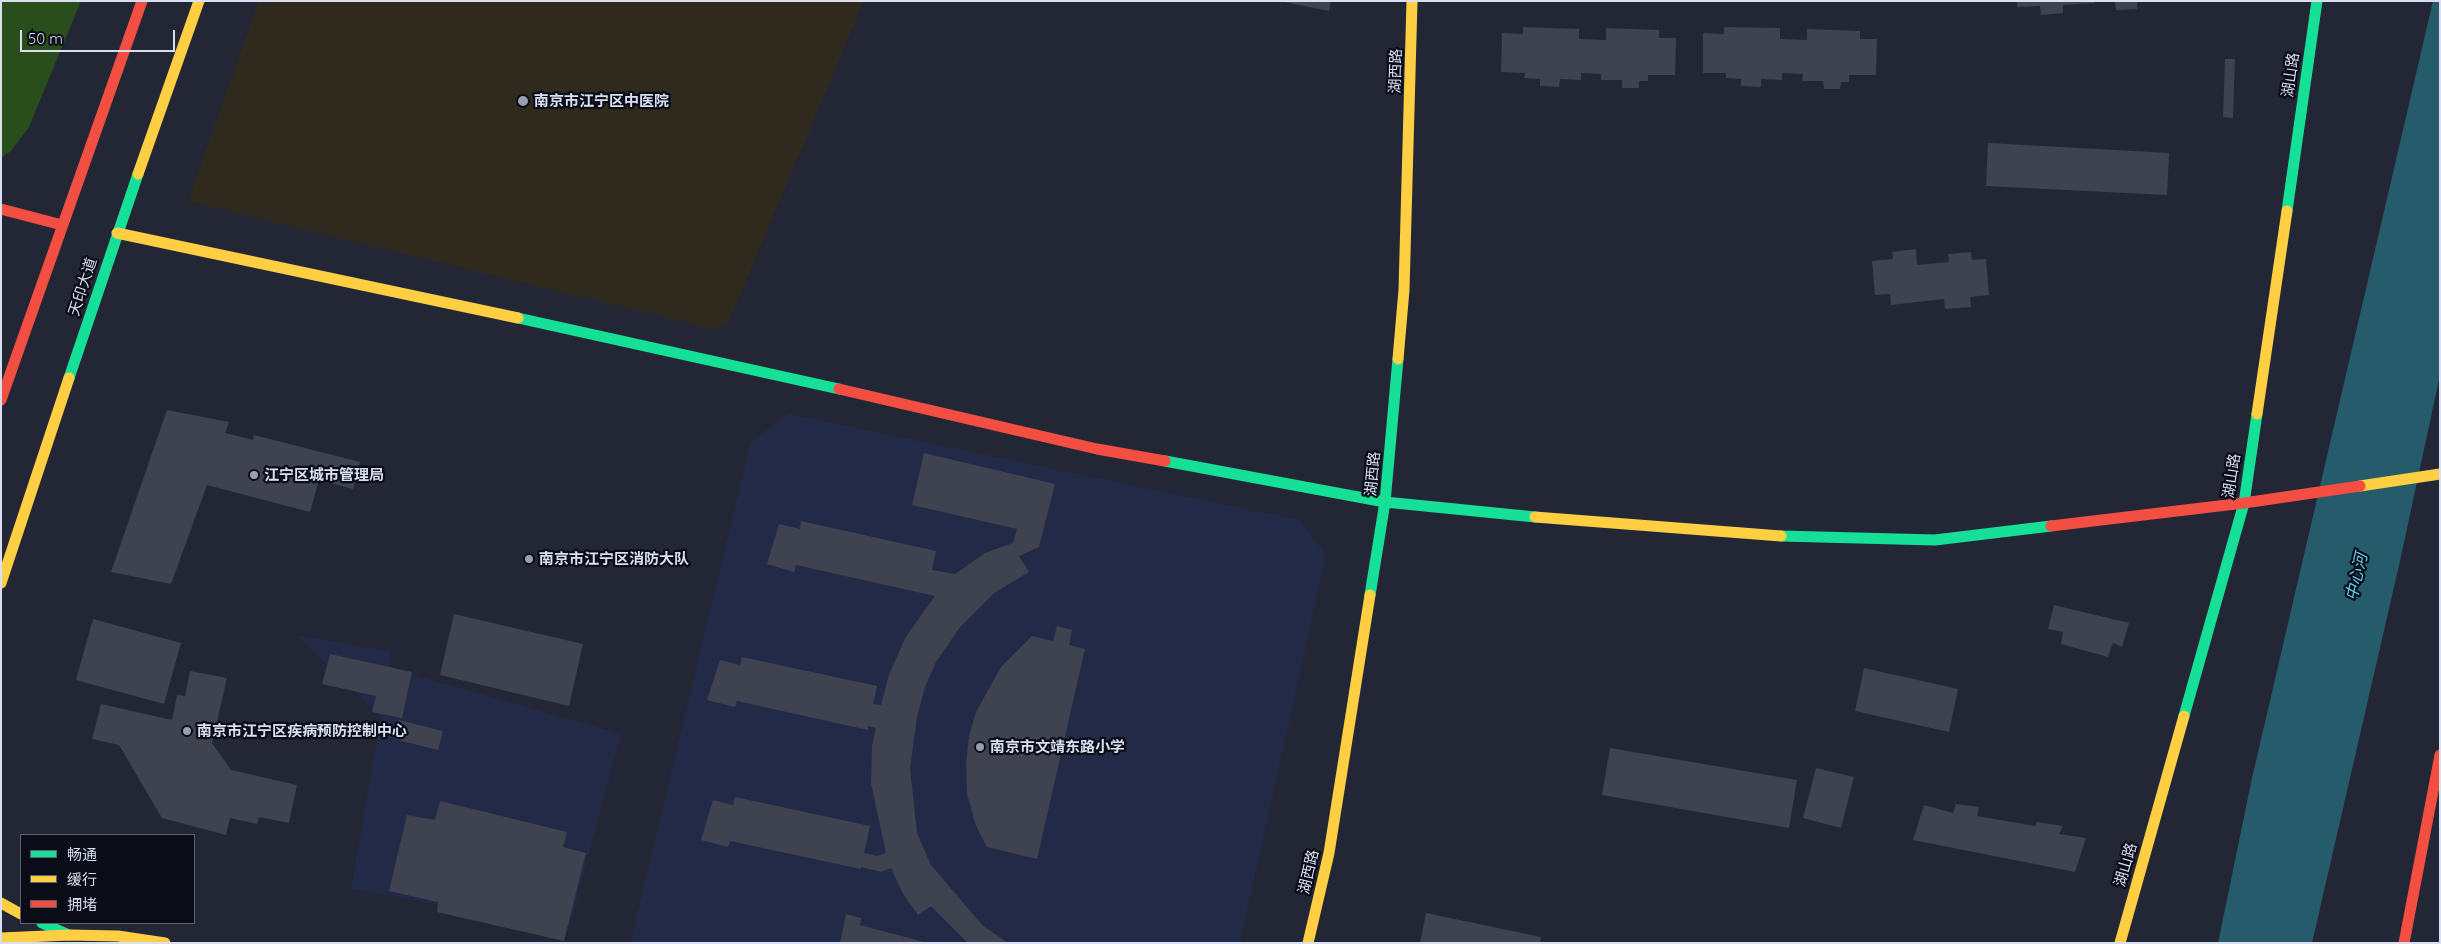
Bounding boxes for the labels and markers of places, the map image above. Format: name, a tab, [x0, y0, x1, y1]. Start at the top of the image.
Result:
place label: 南京市江宁区中医院	[534, 92, 669, 110]
marker: 南京市江宁区中医院	[516, 94, 530, 108]
place label: 江宁区城市管理局	[264, 466, 384, 484]
marker: 江宁区城市管理局	[248, 469, 260, 481]
place label: 南京市江宁区消防大队	[539, 550, 689, 568]
marker: 南京市江宁区消防大队	[523, 553, 535, 565]
place label: 南京市江宁区疾病预防控制中心	[197, 722, 407, 740]
marker: 南京市江宁区疾病预防控制中心	[181, 725, 193, 737]
place label: 南京市文靖东路小学	[990, 738, 1125, 756]
marker: 南京市文靖东路小学	[974, 741, 986, 753]

